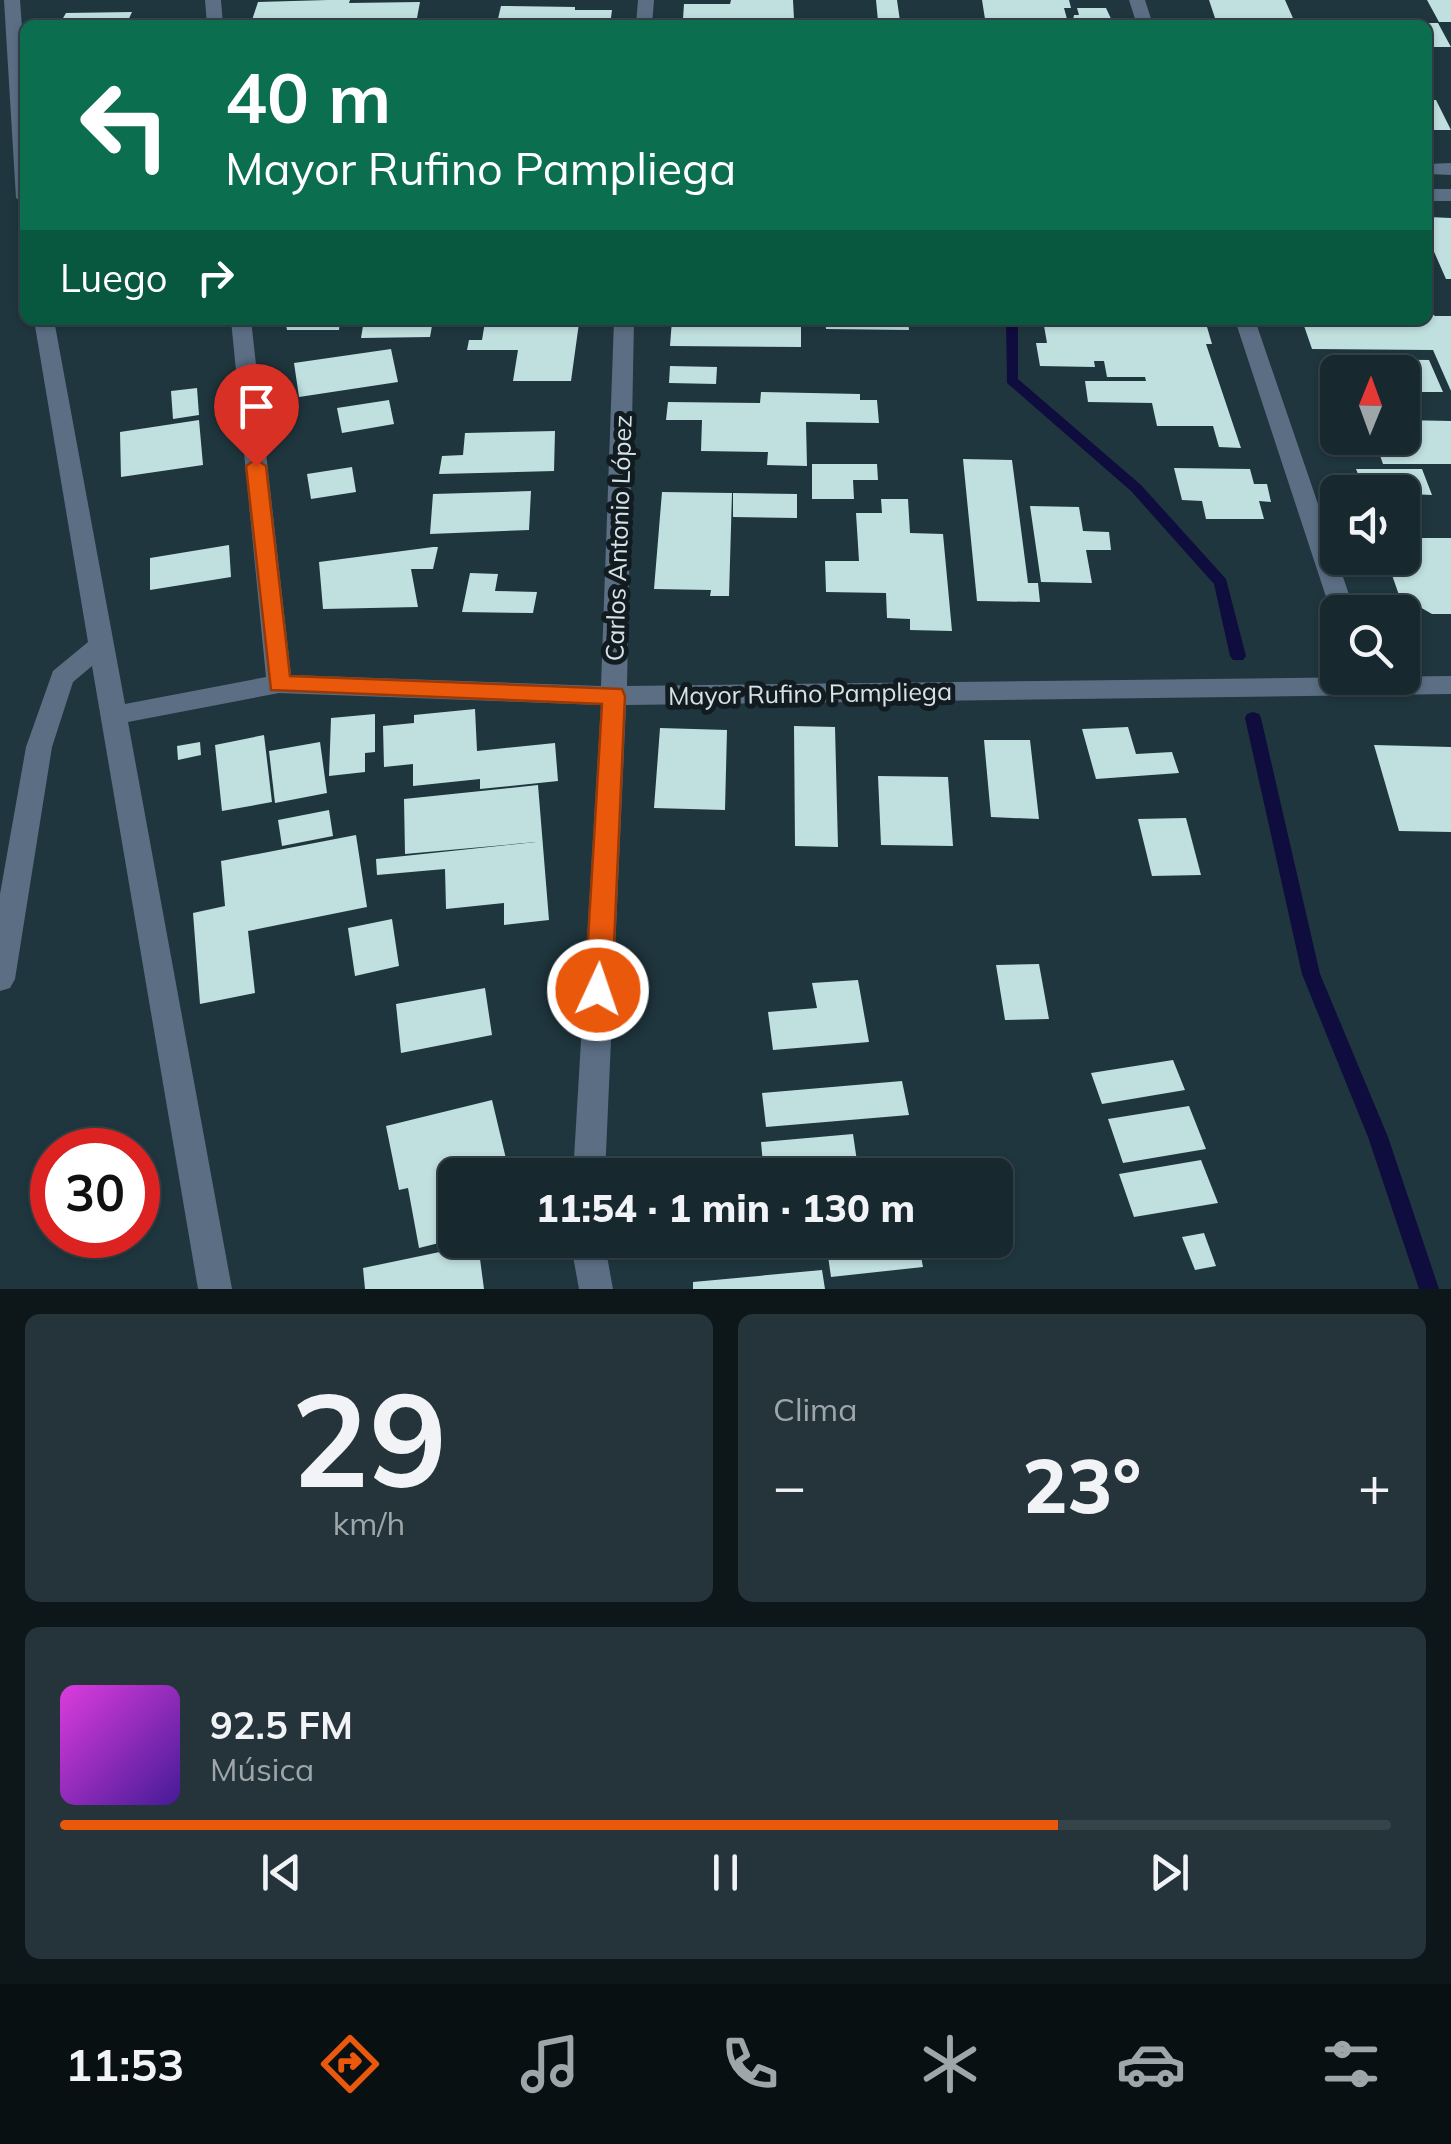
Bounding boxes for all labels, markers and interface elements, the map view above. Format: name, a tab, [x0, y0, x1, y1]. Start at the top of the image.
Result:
text: 40 m	[225, 53, 391, 141]
icon: left	[60, 60, 190, 190]
text: Mayor Rufino Pampliega	[225, 140, 736, 196]
icon: right	[188, 250, 243, 305]
text: Luego	[60, 254, 168, 302]
north arrow	[1320, 355, 1420, 455]
map controls	[1320, 355, 1420, 695]
pin	[214, 364, 299, 467]
icon: arrive	[229, 379, 284, 434]
street label: Carlos Antonio López	[598, 414, 638, 662]
button: sound	[1320, 475, 1420, 575]
button: search	[1320, 595, 1420, 695]
street label: Mayor Rufino Pampliega	[668, 675, 952, 711]
position arrow	[546, 938, 650, 1042]
speed limit sign: 30	[30, 1128, 160, 1258]
text: 11:54 · 1 min · 130 m	[536, 1184, 915, 1232]
text: 29	[291, 1356, 447, 1520]
text: Clima	[773, 1389, 857, 1429]
text: 23°	[1023, 1438, 1141, 1532]
text: −	[773, 1451, 806, 1520]
text: +	[1358, 1451, 1391, 1520]
text: km/h	[333, 1503, 405, 1543]
text: 92.5 FM	[210, 1701, 353, 1749]
text: Música	[210, 1749, 314, 1789]
icon: previous	[254, 1845, 309, 1900]
icon: pause	[698, 1845, 753, 1900]
icon: next	[1142, 1845, 1197, 1900]
icon: directions	[315, 2029, 385, 2099]
icon: music	[515, 2029, 585, 2099]
icon: phone	[715, 2029, 785, 2099]
icon: climate	[915, 2029, 985, 2099]
icon: car	[1116, 2029, 1186, 2099]
icon: filters	[1316, 2029, 1386, 2099]
text: 11:53	[65, 2036, 184, 2092]

